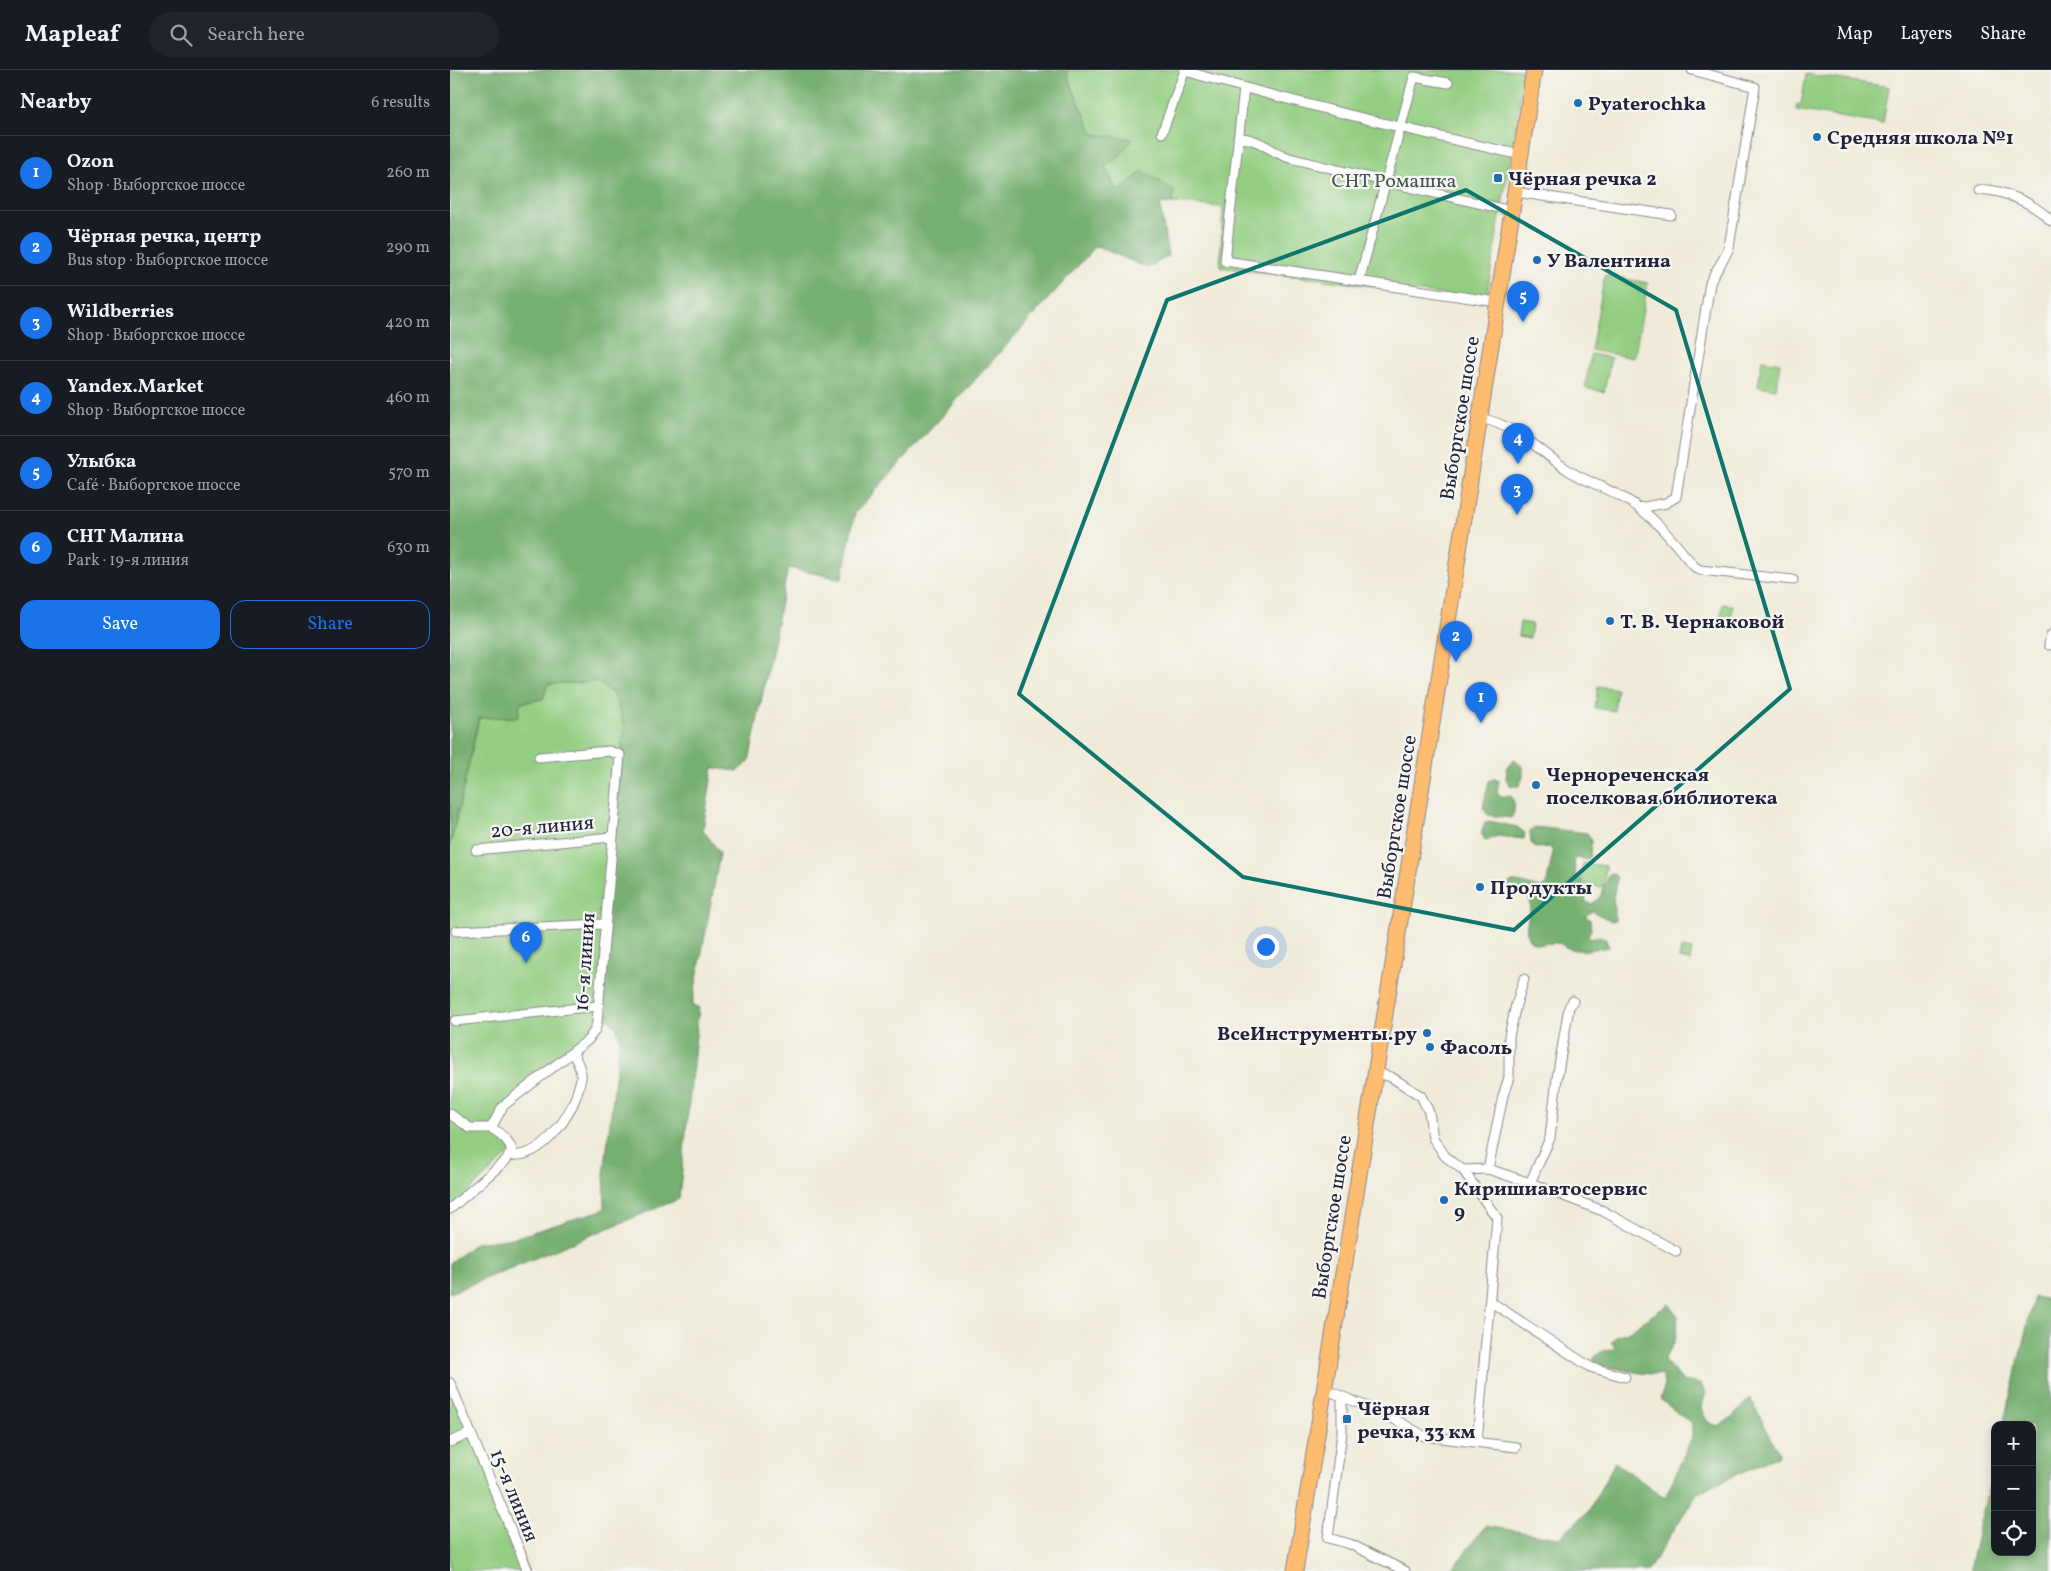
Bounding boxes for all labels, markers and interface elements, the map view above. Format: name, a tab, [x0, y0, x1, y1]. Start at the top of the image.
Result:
search box	[149, 12, 499, 57]
text: Mapleaf	[25, 18, 119, 52]
icon: search	[167, 21, 195, 49]
text: Search here	[207, 22, 305, 48]
text: Map	[1836, 22, 1872, 47]
text: Layers	[1900, 22, 1952, 47]
text: Share	[1980, 22, 2026, 47]
text: Nearby	[20, 88, 91, 117]
place label: Pyaterochka	[1588, 91, 1706, 119]
text: 6 results	[371, 92, 430, 114]
marker: Pyaterochka	[1572, 97, 1584, 109]
place label: Средняя школа №1	[1827, 125, 2014, 153]
marker: Средняя школа №1	[1811, 131, 1823, 143]
text: Ozon	[67, 149, 114, 175]
text: 1	[33, 162, 39, 184]
text: 260 m	[386, 162, 430, 184]
place label: Чёрная речка 2	[1508, 166, 1657, 194]
park label: СНТ Ромашка	[1331, 168, 1457, 196]
marker: Чёрная речка 2	[1492, 172, 1504, 184]
text: Shop · Выборгское шоссе	[67, 175, 245, 197]
text: Чёрная речка, центр	[67, 224, 261, 250]
text: 2	[32, 237, 40, 259]
text: 290 m	[386, 237, 430, 259]
place label: У Валентина	[1547, 248, 1671, 276]
text: Bus stop · Выборгское шоссе	[67, 250, 268, 272]
marker: У Валентина	[1531, 254, 1543, 266]
pin: 5	[1507, 281, 1539, 322]
text: Wildberries	[67, 299, 174, 325]
text: 3	[32, 312, 40, 334]
text: 420 m	[385, 312, 430, 334]
text: Shop · Выборгское шоссе	[67, 325, 245, 347]
street label: Выборгское шоссе	[1434, 334, 1488, 502]
text: Yandex.Market	[67, 374, 204, 400]
text: 4	[31, 387, 41, 409]
text: 460 m	[386, 387, 430, 409]
text: Shop · Выборгское шоссе	[67, 400, 245, 422]
pin: 4	[1502, 423, 1534, 464]
text: Улыбка	[67, 449, 136, 475]
text: 5	[32, 462, 40, 484]
text: 570 m	[388, 462, 430, 484]
pin: 3	[1501, 474, 1533, 515]
text: Café · Выборгское шоссе	[67, 475, 241, 497]
text: СНТ Малина	[67, 524, 184, 550]
text: 6	[32, 537, 40, 559]
text: 630 m	[387, 537, 430, 559]
text: Park · 19-я линия	[67, 550, 189, 572]
button: Save	[20, 600, 220, 649]
button: Share	[230, 600, 430, 649]
place label: Т. В. Чернаковой	[1620, 609, 1784, 637]
marker: Т. В. Чернаковой	[1604, 615, 1616, 627]
pin: 2	[1440, 621, 1472, 662]
pin: 1	[1465, 682, 1497, 723]
street label: Выборгское шоссе	[1371, 733, 1425, 901]
place label: Чернореченская поселковая библиотека	[1546, 762, 1778, 813]
marker: Чернореченская поселковая библиотека	[1530, 779, 1542, 791]
street label: 20-я линия	[489, 810, 595, 846]
place label: Продукты	[1490, 875, 1593, 903]
marker: Продукты	[1474, 881, 1486, 893]
street label: 16-я линия	[569, 912, 603, 1013]
pin: 6	[510, 922, 542, 963]
your location	[1253, 934, 1279, 960]
place label: ВсеИнструменты.ру	[1217, 1021, 1417, 1049]
marker: ВсеИнструменты.ру	[1421, 1027, 1433, 1039]
place label: Фасоль	[1440, 1035, 1512, 1063]
marker: Фасоль	[1424, 1041, 1436, 1053]
street label: Выборгское шоссе	[1306, 1133, 1360, 1301]
place label: Киришиавтосервис 9	[1454, 1176, 1647, 1227]
marker: Киришиавтосервис 9	[1438, 1194, 1450, 1206]
place label: Чёрная речка, 33 км	[1357, 1396, 1475, 1447]
marker: Чёрная речка, 33 км	[1341, 1413, 1353, 1425]
map controls	[1991, 1421, 2036, 1556]
button: +	[1991, 1421, 2036, 1466]
street label: 15-я линия	[482, 1445, 544, 1546]
button: −	[1991, 1466, 2036, 1511]
button: locate	[1991, 1511, 2036, 1556]

